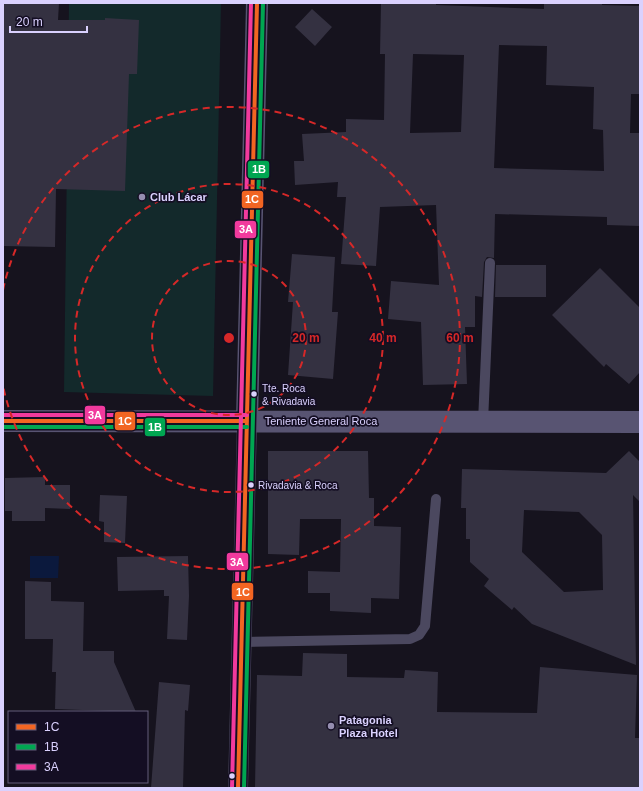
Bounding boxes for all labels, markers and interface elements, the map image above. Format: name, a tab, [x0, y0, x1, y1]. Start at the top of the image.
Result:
scale bar	[10, 8, 87, 34]
text: 20 m	[16, 15, 43, 29]
line badge: 1B	[247, 160, 270, 179]
text: 1B	[252, 163, 266, 175]
line badge: 1C	[241, 190, 264, 209]
place label: Club Lácar	[150, 191, 208, 203]
marker: Club Lácar	[137, 192, 147, 202]
text: 1C	[245, 193, 259, 205]
line badge: 3A	[234, 220, 257, 239]
text: 3A	[239, 223, 253, 235]
centre of rings	[222, 331, 236, 345]
text: 20 m	[292, 331, 320, 345]
text: 40 m	[369, 331, 397, 345]
text: 60 m	[446, 331, 474, 345]
place label: Tte. Roca & Rivadavia	[262, 383, 316, 407]
marker: Tte. Roca & Rivadavia	[249, 389, 259, 399]
line badge: 3A	[84, 405, 106, 425]
text: 3A	[88, 409, 102, 421]
line badge: 1C	[114, 411, 136, 431]
text: 1C	[118, 415, 132, 427]
street label: Teniente General Roca	[265, 415, 378, 427]
line badge: 1B	[144, 417, 166, 437]
text: 1B	[148, 421, 162, 433]
marker: Rivadavia & Roca	[246, 480, 256, 490]
place label: Rivadavia & Roca	[258, 480, 338, 491]
line badge: 3A	[226, 552, 249, 571]
text: 3A	[230, 556, 244, 568]
line badge: 1C	[231, 582, 254, 601]
text: 1C	[236, 586, 250, 598]
legend	[8, 711, 148, 783]
place label: Patagonia Plaza Hotel	[339, 714, 398, 739]
text: 1C	[44, 720, 60, 734]
marker: Patagonia Plaza Hotel	[326, 721, 336, 731]
text: 1B	[44, 740, 59, 754]
text: 3A	[44, 760, 59, 774]
unlabelled marker	[227, 771, 237, 781]

